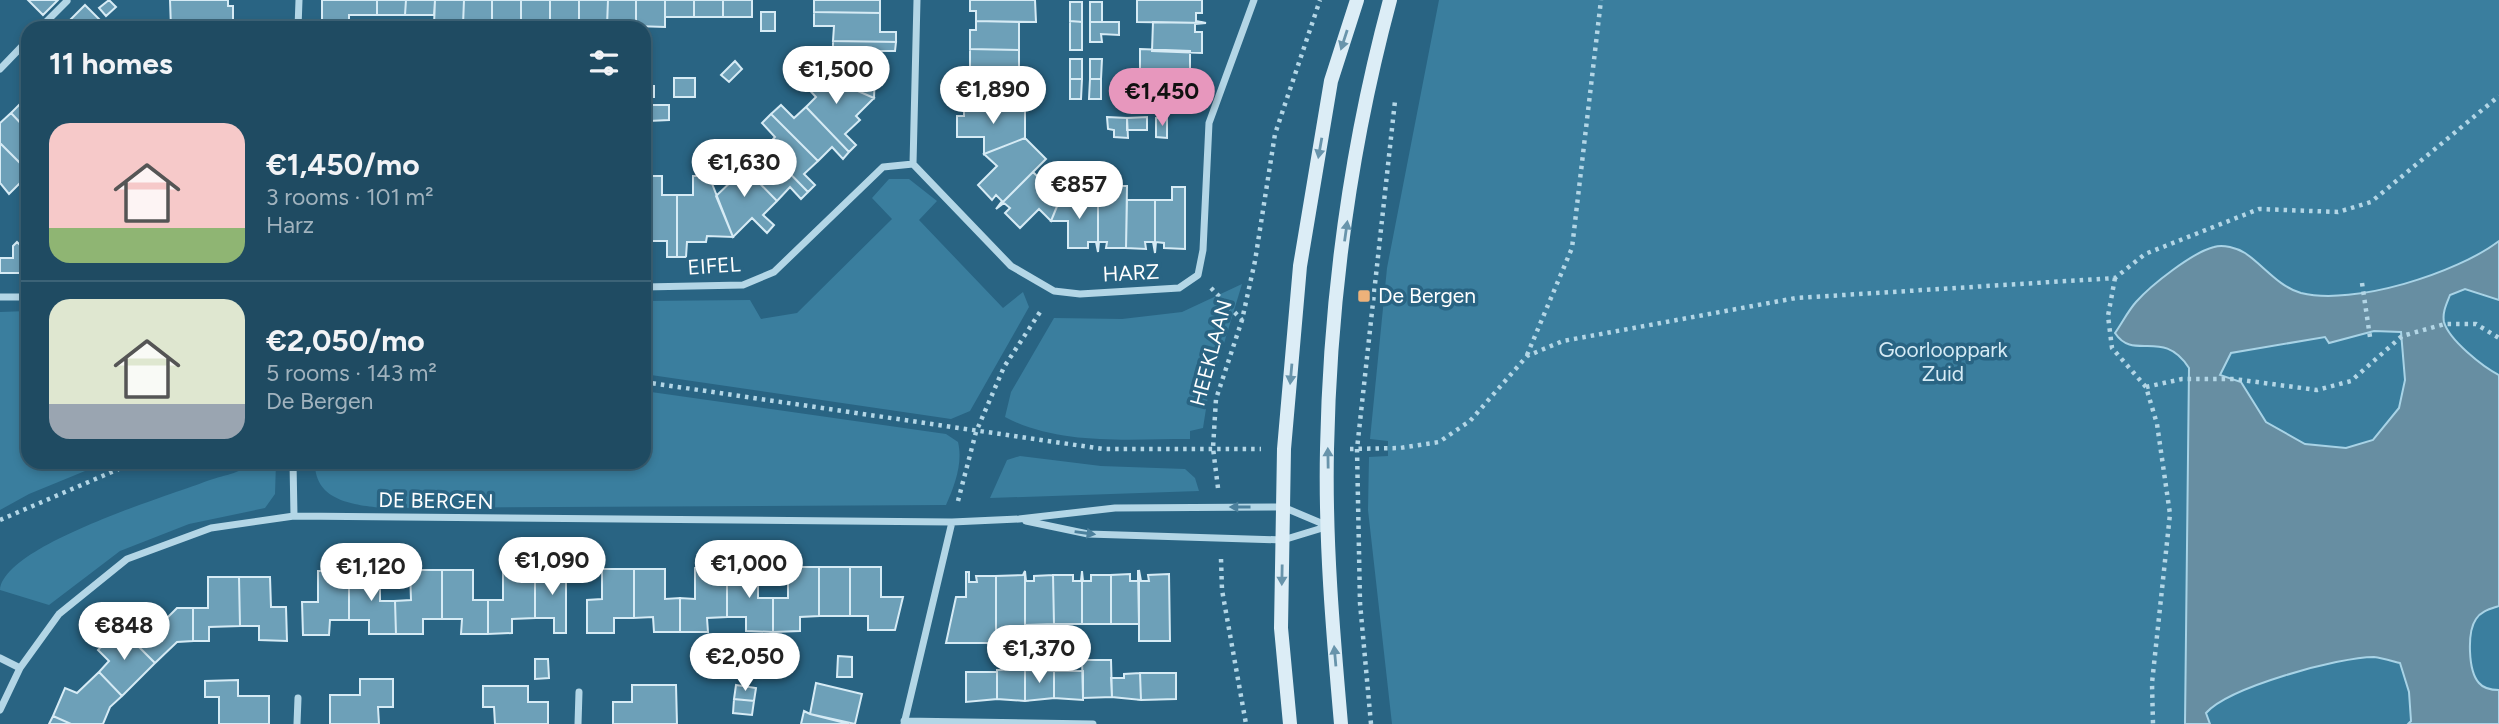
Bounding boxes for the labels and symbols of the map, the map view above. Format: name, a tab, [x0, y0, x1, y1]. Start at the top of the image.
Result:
one-way arrow	[1338, 30, 1349, 51]
pin: €1,500	[779, 46, 893, 106]
pin: €1,890	[936, 66, 1050, 126]
pin: €1,450	[1105, 68, 1219, 128]
one-way arrow	[1314, 137, 1325, 159]
pin: €1,630	[687, 140, 801, 199]
pin: €857	[1038, 162, 1120, 221]
one-way arrow	[1341, 220, 1352, 242]
street label: EIFEL	[687, 251, 741, 280]
street label: HARZ	[1102, 259, 1160, 286]
place label: De Bergen	[1378, 283, 1476, 308]
marker: De Bergen	[1356, 288, 1372, 304]
street label: HEEKLAAN	[1184, 297, 1237, 409]
park label: Goorlooppark Zuid	[1878, 337, 2008, 386]
one-way arrow	[1285, 363, 1296, 385]
one-way arrow	[1322, 447, 1333, 469]
street label: DE BERGEN	[378, 487, 494, 514]
one-way arrow	[1229, 501, 1251, 513]
one-way arrow	[1074, 528, 1096, 539]
pin: €1,090	[495, 538, 609, 597]
pin: €1,000	[692, 540, 806, 600]
pin: €1,120	[314, 544, 428, 603]
one-way arrow	[1276, 564, 1288, 586]
pin: €848	[83, 602, 165, 662]
pin: €1,370	[982, 626, 1096, 685]
pin: €2,050	[688, 634, 802, 693]
one-way arrow	[1329, 645, 1340, 667]

